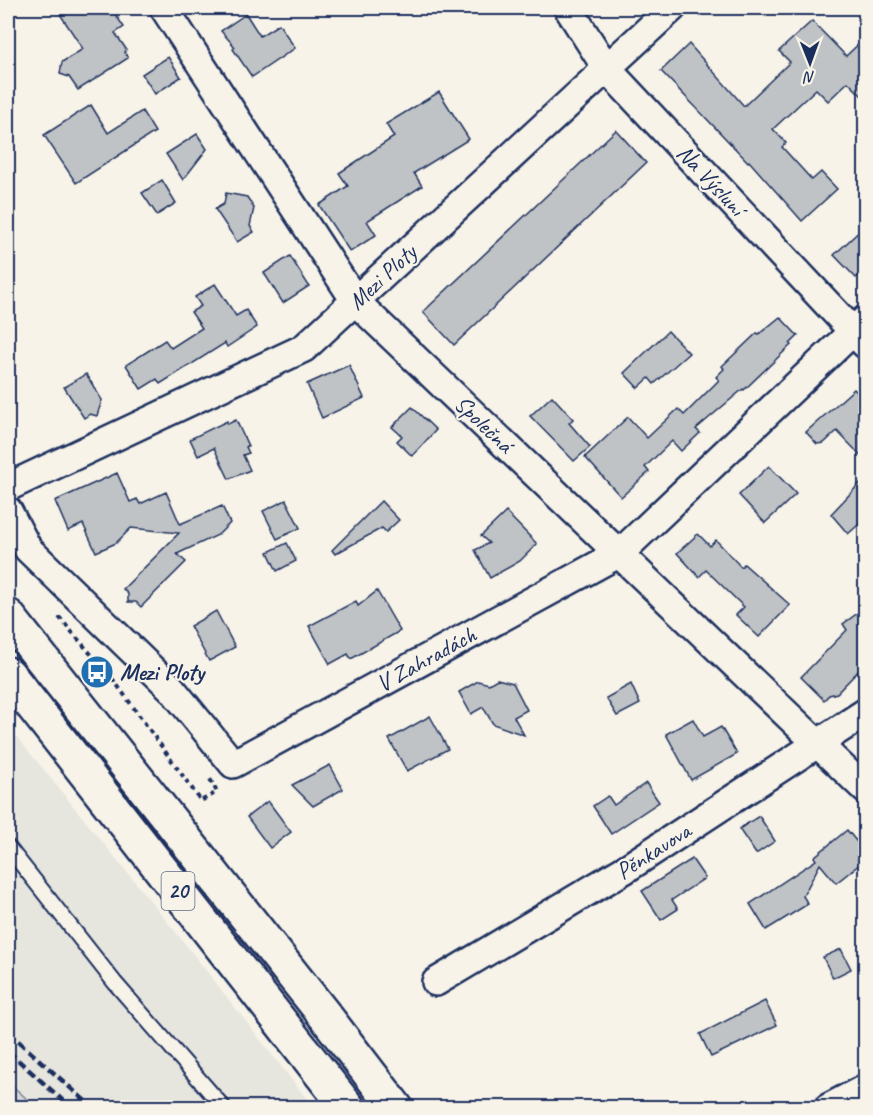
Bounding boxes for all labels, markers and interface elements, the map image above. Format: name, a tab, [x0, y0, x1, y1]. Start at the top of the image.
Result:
north arrow	[780, 33, 840, 93]
text: N	[802, 67, 815, 87]
street label: Na Výsluní	[670, 138, 755, 225]
street label: Mezi Ploty	[341, 237, 424, 316]
street label: Společná	[448, 389, 522, 461]
street label: V Zahradách	[371, 619, 482, 699]
bus stop icon: Mezi Ploty	[79, 654, 115, 690]
place label: Mezi Ploty	[120, 657, 207, 687]
street label: Pěnkavova	[610, 815, 698, 886]
road number: 20	[162, 872, 195, 910]

